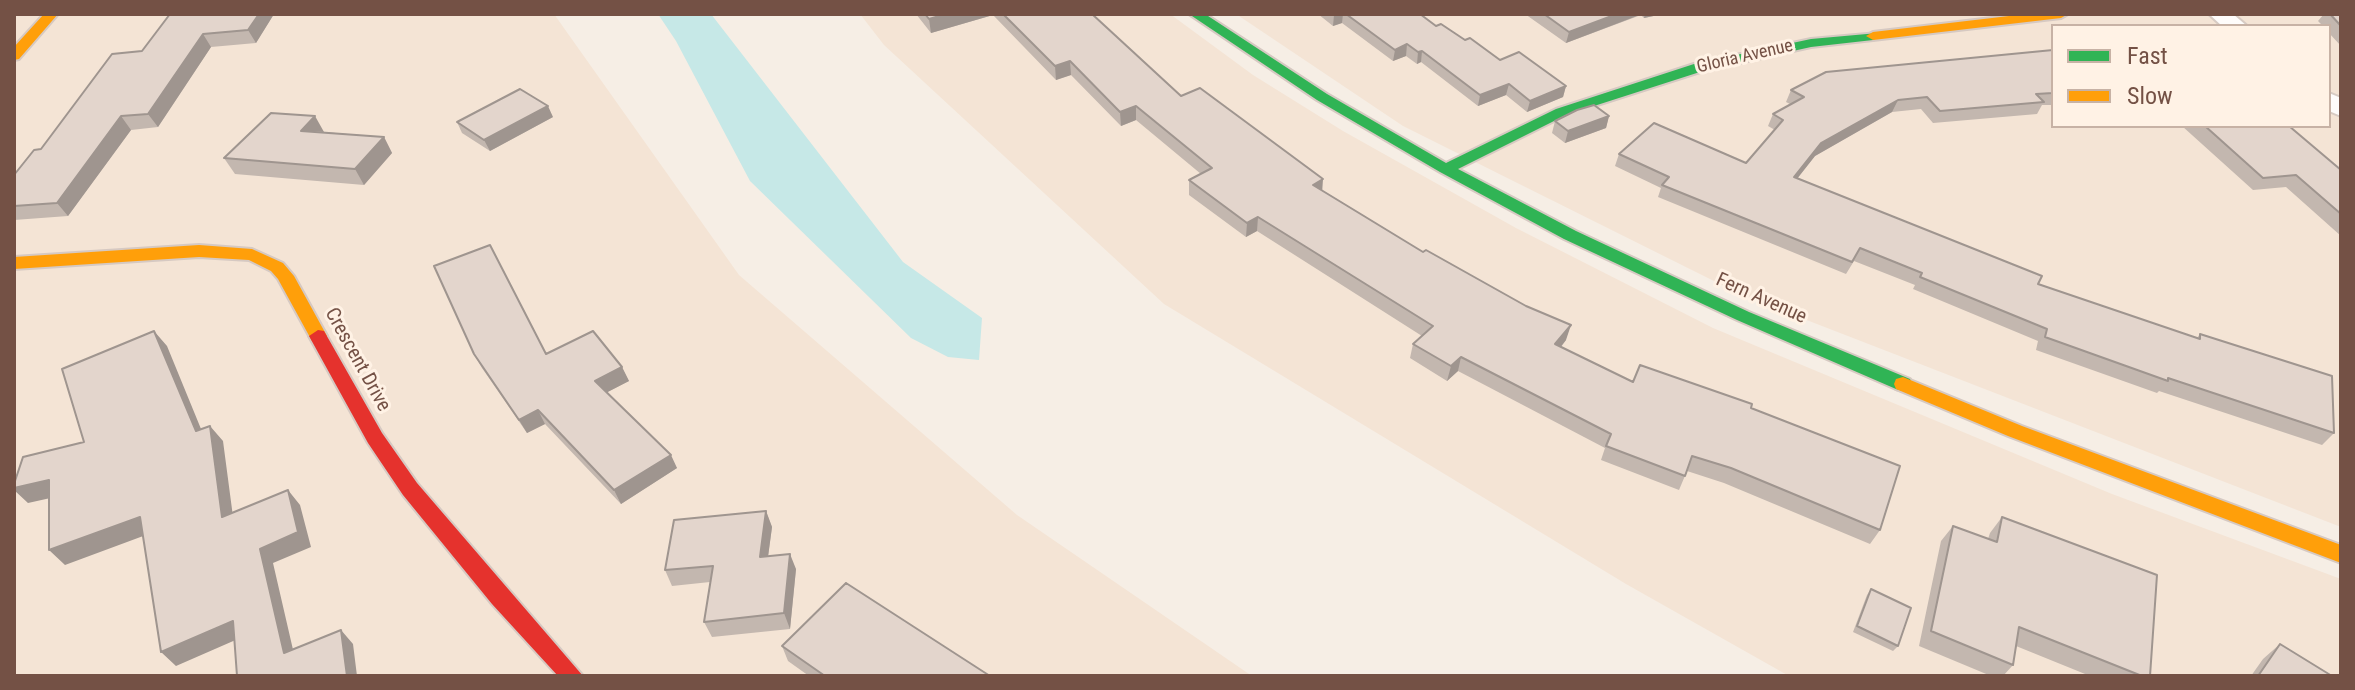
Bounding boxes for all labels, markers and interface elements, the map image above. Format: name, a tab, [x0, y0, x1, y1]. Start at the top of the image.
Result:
legend	[2051, 24, 2331, 128]
street label: Gloria Avenue	[1695, 35, 1795, 79]
text: Fast	[2127, 42, 2168, 70]
text: Slow	[2127, 82, 2173, 110]
street label: Fern Avenue	[1712, 268, 1810, 330]
street label: Crescent Drive	[319, 304, 395, 416]

